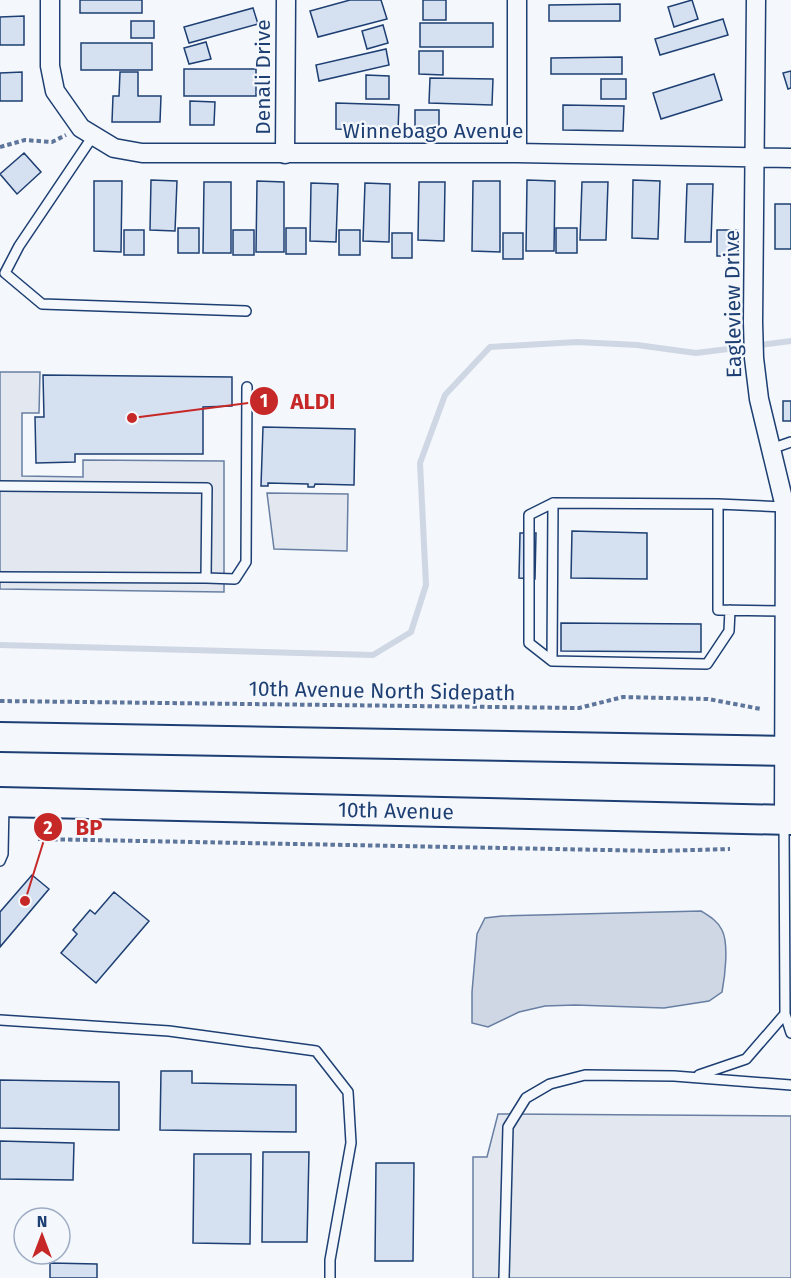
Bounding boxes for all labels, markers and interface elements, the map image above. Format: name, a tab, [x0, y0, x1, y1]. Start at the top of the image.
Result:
street label: Denali Drive	[250, 19, 276, 135]
street label: Winnebago Avenue	[343, 118, 523, 144]
street label: Eagleview Drive	[719, 230, 747, 378]
callout: ALDI	[249, 381, 348, 421]
text: ALDI	[289, 388, 336, 415]
text: 1	[260, 390, 268, 412]
street label: 10th Avenue North Sidepath	[248, 676, 516, 706]
street label: 10th Avenue	[338, 797, 454, 825]
callout: BP	[33, 807, 114, 847]
text: BP	[76, 814, 102, 841]
text: 2	[43, 817, 53, 839]
north arrow	[12, 1206, 72, 1266]
text: N	[37, 1212, 47, 1231]

